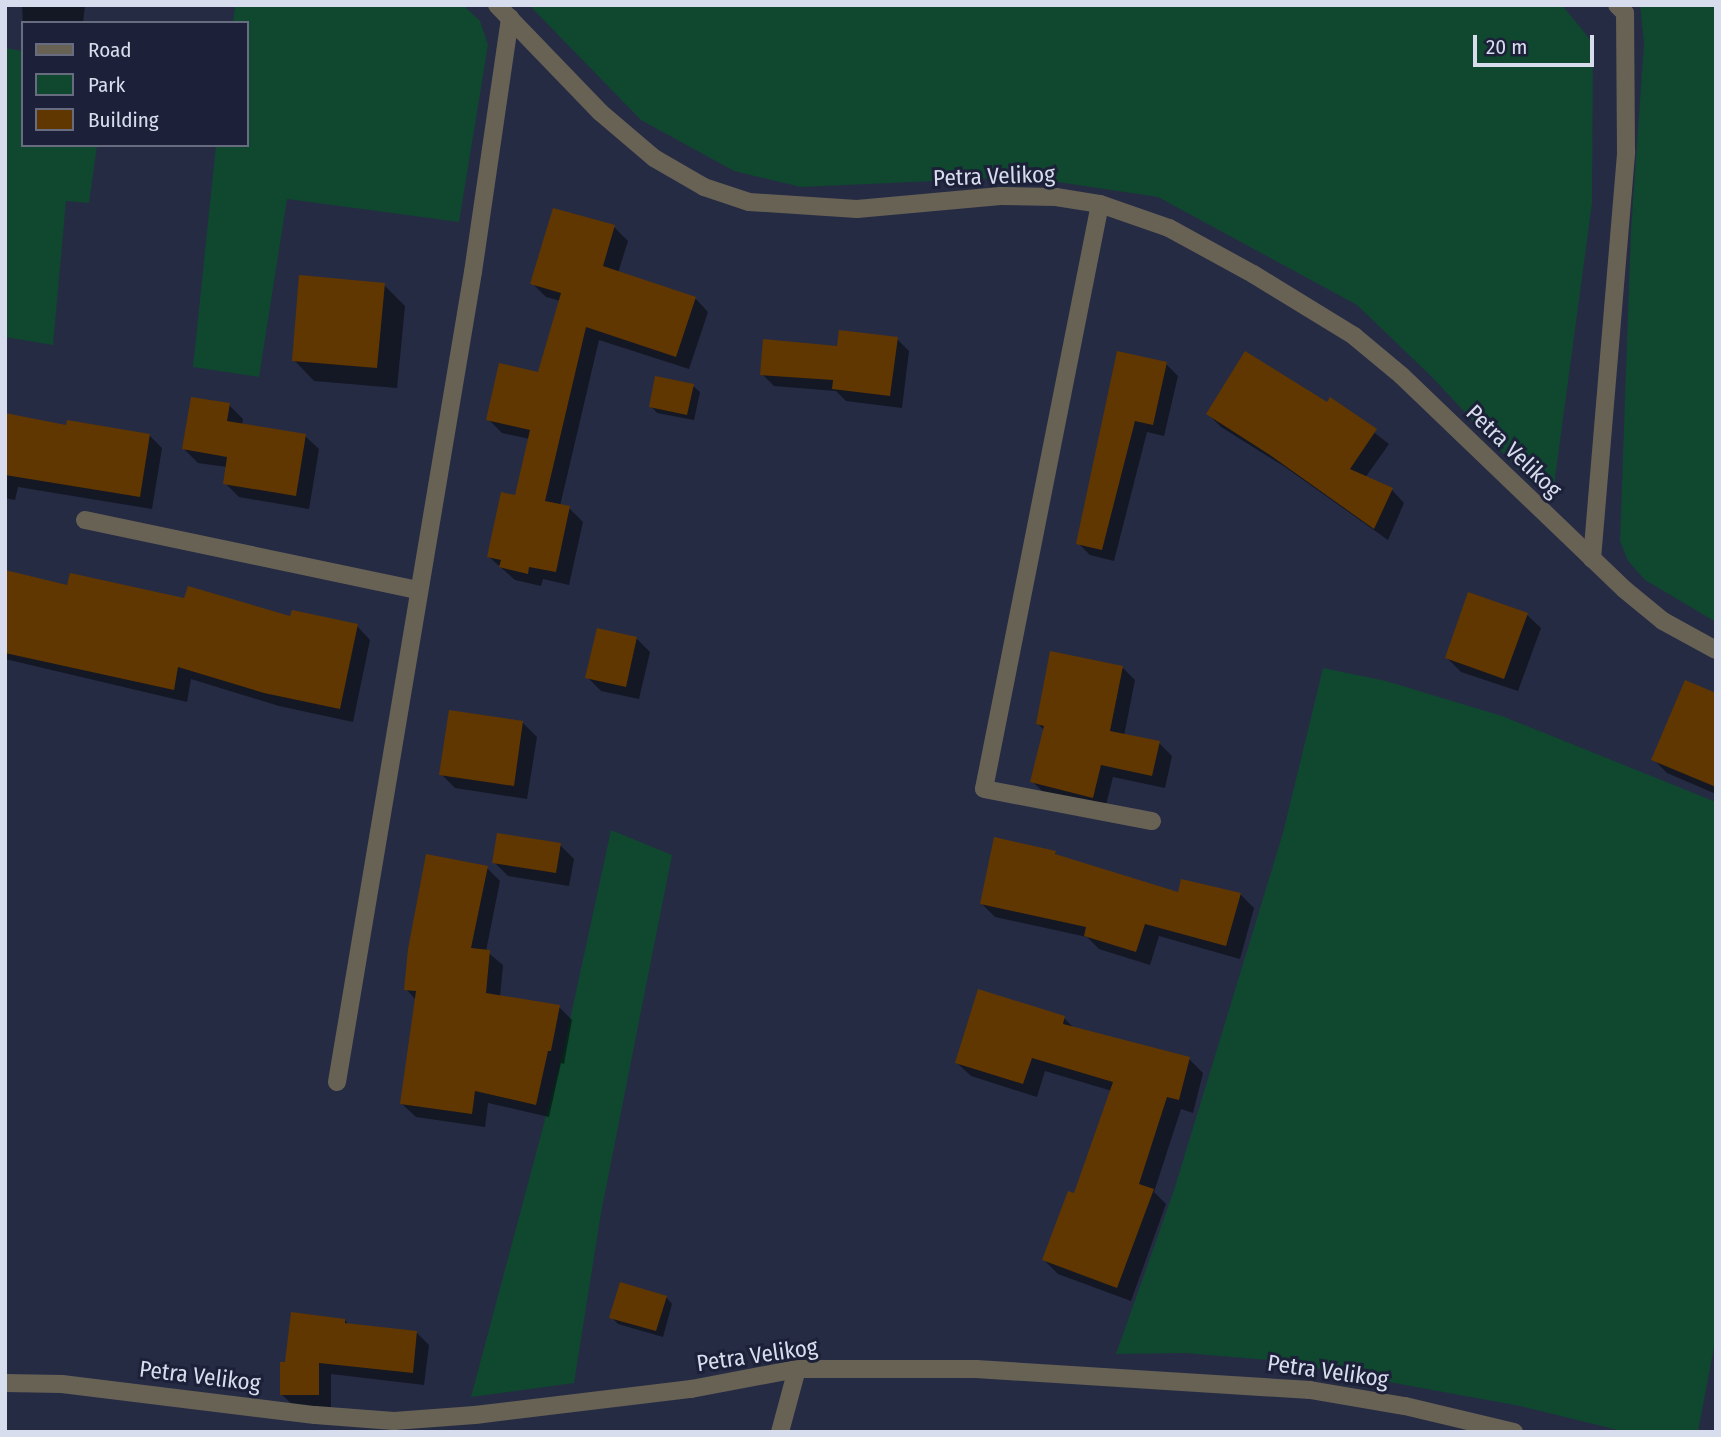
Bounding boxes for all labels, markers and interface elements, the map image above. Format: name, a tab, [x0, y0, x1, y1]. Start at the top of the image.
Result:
legend	[21, 21, 248, 147]
scale bar	[1476, 21, 1597, 65]
text: 20 m	[1486, 34, 1527, 60]
text: Road	[88, 37, 132, 63]
text: Park	[88, 72, 125, 98]
text: Building	[88, 107, 159, 133]
street label: Petra Velikog	[933, 160, 1055, 192]
street label: Petra Velikog	[1461, 399, 1567, 503]
street label: Petra Velikog	[695, 1333, 819, 1377]
street label: Petra Velikog	[1266, 1349, 1390, 1393]
street label: Petra Velikog	[138, 1355, 262, 1397]

